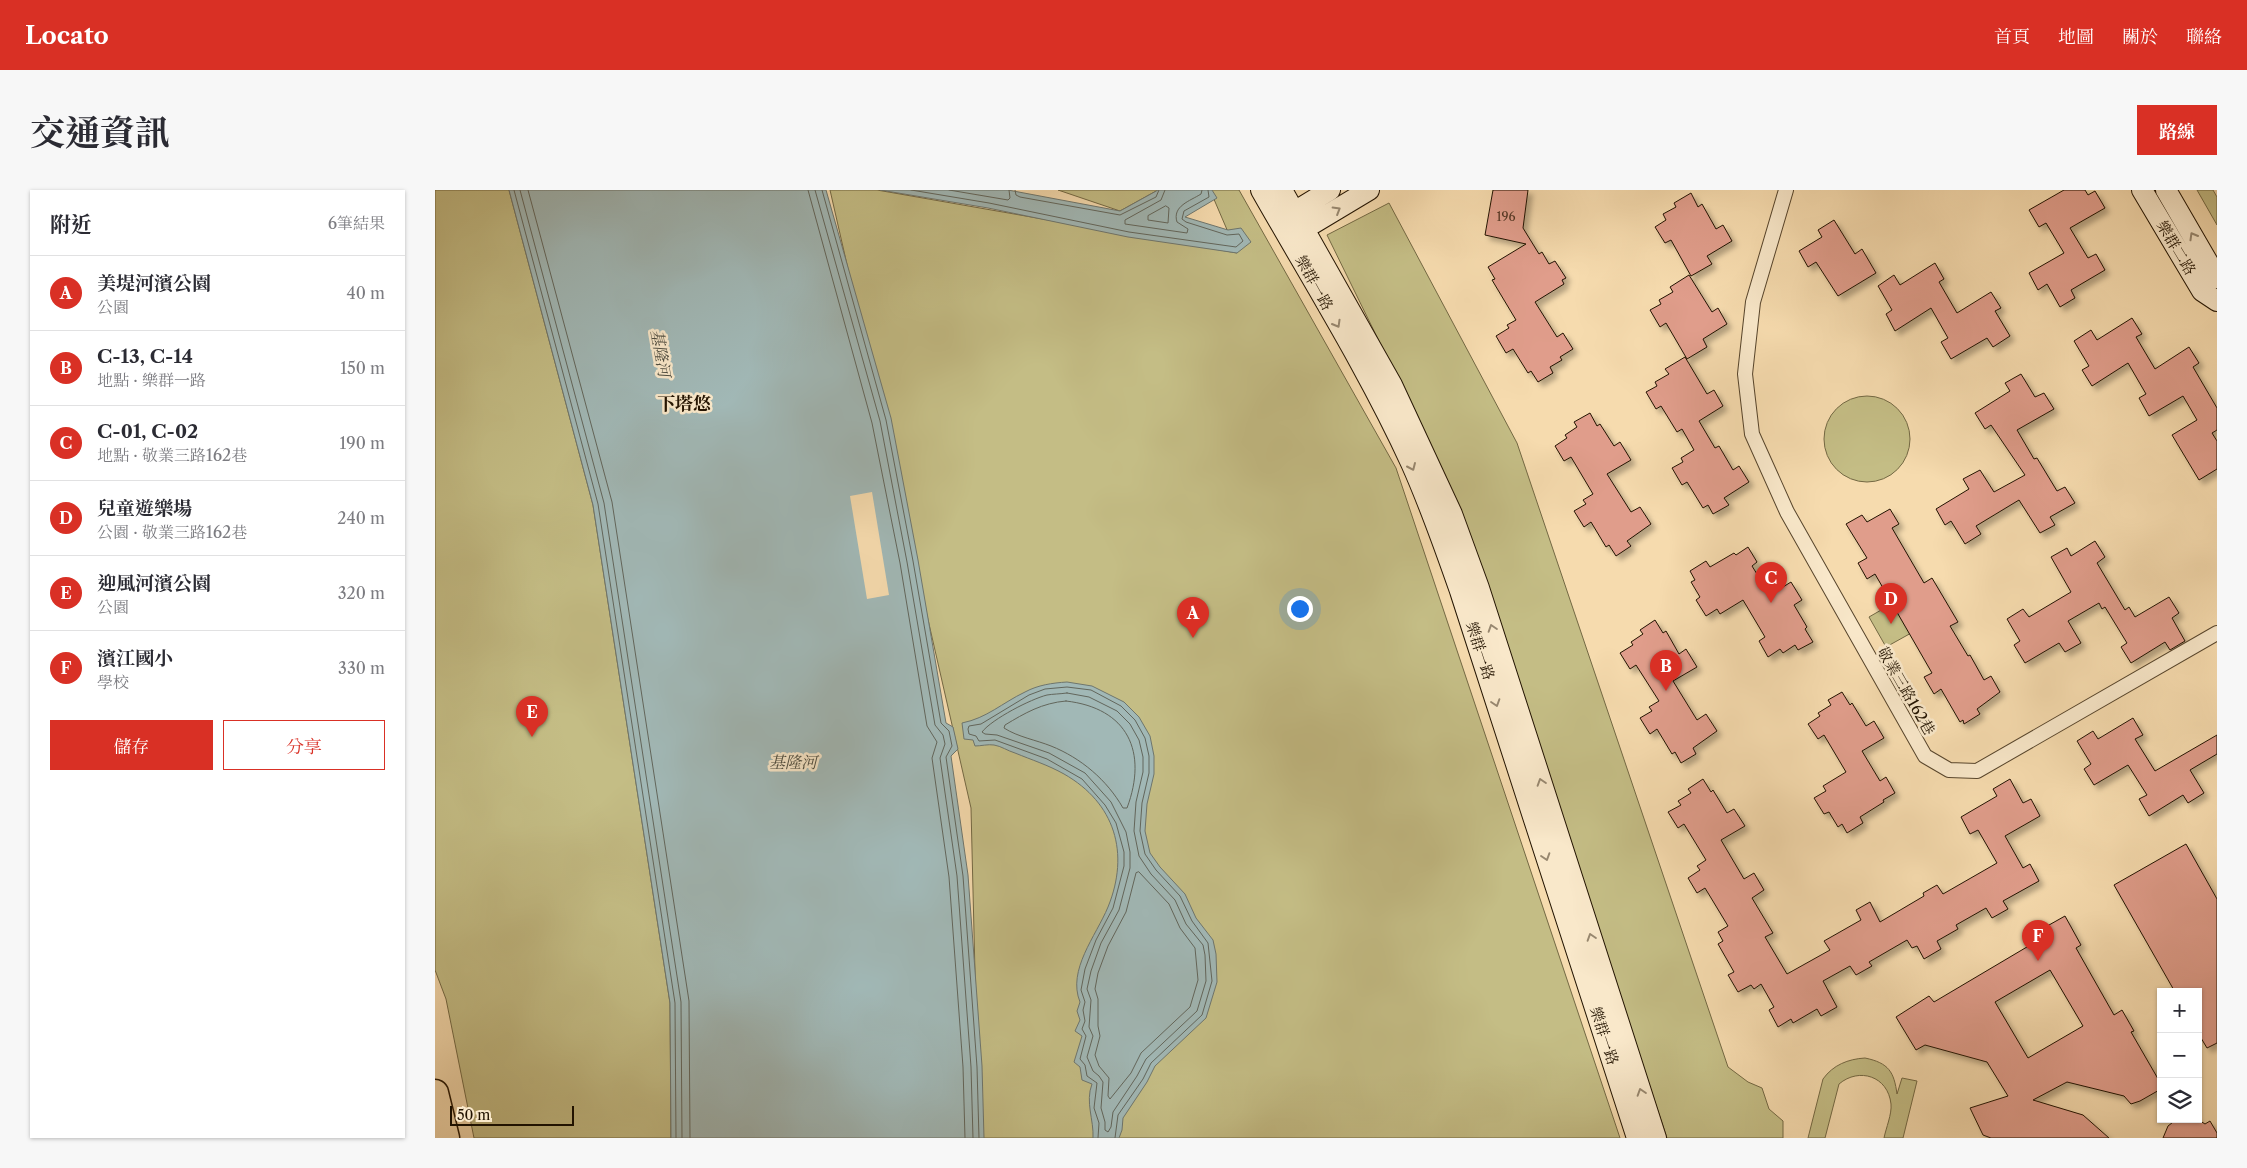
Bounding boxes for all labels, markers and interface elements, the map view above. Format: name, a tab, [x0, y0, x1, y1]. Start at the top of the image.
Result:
text: Locato	[25, 21, 109, 50]
text: 首頁	[1994, 26, 2030, 48]
text: 地圖	[2058, 26, 2094, 48]
text: 關於	[2122, 26, 2158, 48]
text: 聯絡	[2186, 26, 2222, 48]
button: 路線	[2137, 105, 2217, 155]
text: 交通資訊	[30, 111, 170, 154]
one-way arrow	[1331, 206, 1340, 216]
house number: 196	[1496, 209, 1516, 224]
text: 附近	[50, 212, 92, 237]
text: 6筆結果	[328, 213, 385, 233]
street label: 樂群二路	[2153, 217, 2200, 278]
one-way arrow	[2189, 233, 2199, 242]
street label: 樂群一路	[1292, 252, 1337, 314]
text: 美堤河濱公園	[97, 272, 211, 295]
text: A	[60, 283, 72, 303]
text: 40 m	[346, 283, 385, 303]
text: 公園	[97, 297, 129, 317]
one-way arrow	[1330, 318, 1340, 327]
water label: 基隆河	[647, 328, 676, 381]
text: C-13, C-14	[97, 345, 193, 368]
text: B	[60, 358, 72, 378]
text: 150 m	[340, 358, 385, 378]
text: 地點 · 樂群一路	[97, 370, 206, 390]
district label: 下塔悠	[657, 393, 711, 415]
text: C-01, C-02	[97, 420, 198, 443]
text: C	[60, 433, 72, 453]
text: 190 m	[340, 433, 385, 453]
text: 地點 · 敬業三路162巷	[97, 445, 247, 465]
one-way arrow	[1406, 462, 1417, 471]
text: 兒童遊樂場	[97, 497, 192, 520]
text: D	[59, 508, 73, 528]
text: 240 m	[337, 508, 385, 528]
text: 公園 · 敬業三路162巷	[97, 522, 247, 542]
pin: C	[1755, 562, 1787, 603]
text: 迎風河濱公園	[97, 572, 211, 595]
text: E	[60, 583, 72, 603]
text: 320 m	[338, 583, 385, 603]
pin: D	[1875, 583, 1907, 624]
your location	[1287, 596, 1313, 622]
text: 公園	[97, 597, 129, 617]
pin: A	[1177, 597, 1209, 638]
street label: 樂群一路	[1462, 619, 1499, 682]
one-way arrow	[1487, 624, 1497, 632]
street label: 敬業三路162巷	[1874, 643, 1939, 738]
text: 濱江國小	[97, 647, 173, 670]
pin: B	[1650, 650, 1682, 691]
text: F	[61, 658, 71, 678]
text: 330 m	[338, 658, 385, 678]
text: 學校	[97, 672, 129, 692]
pin: E	[516, 696, 548, 737]
one-way arrow	[1491, 698, 1501, 706]
button: 儲存	[50, 720, 213, 770]
button: 分享	[223, 720, 385, 770]
water label: 基隆河	[769, 752, 820, 772]
one-way arrow	[1537, 779, 1547, 787]
one-way arrow	[1541, 853, 1551, 861]
pin: F	[2022, 920, 2054, 961]
one-way arrow	[1587, 933, 1597, 942]
map controls	[2157, 988, 2202, 1123]
button: +	[2157, 988, 2202, 1033]
street label: 樂群一路	[1586, 1004, 1623, 1067]
button: −	[2157, 1033, 2202, 1078]
button: layers	[2157, 1078, 2202, 1123]
one-way arrow	[1637, 1088, 1647, 1096]
scale bar	[450, 1103, 574, 1126]
text: 50 m	[457, 1106, 490, 1124]

